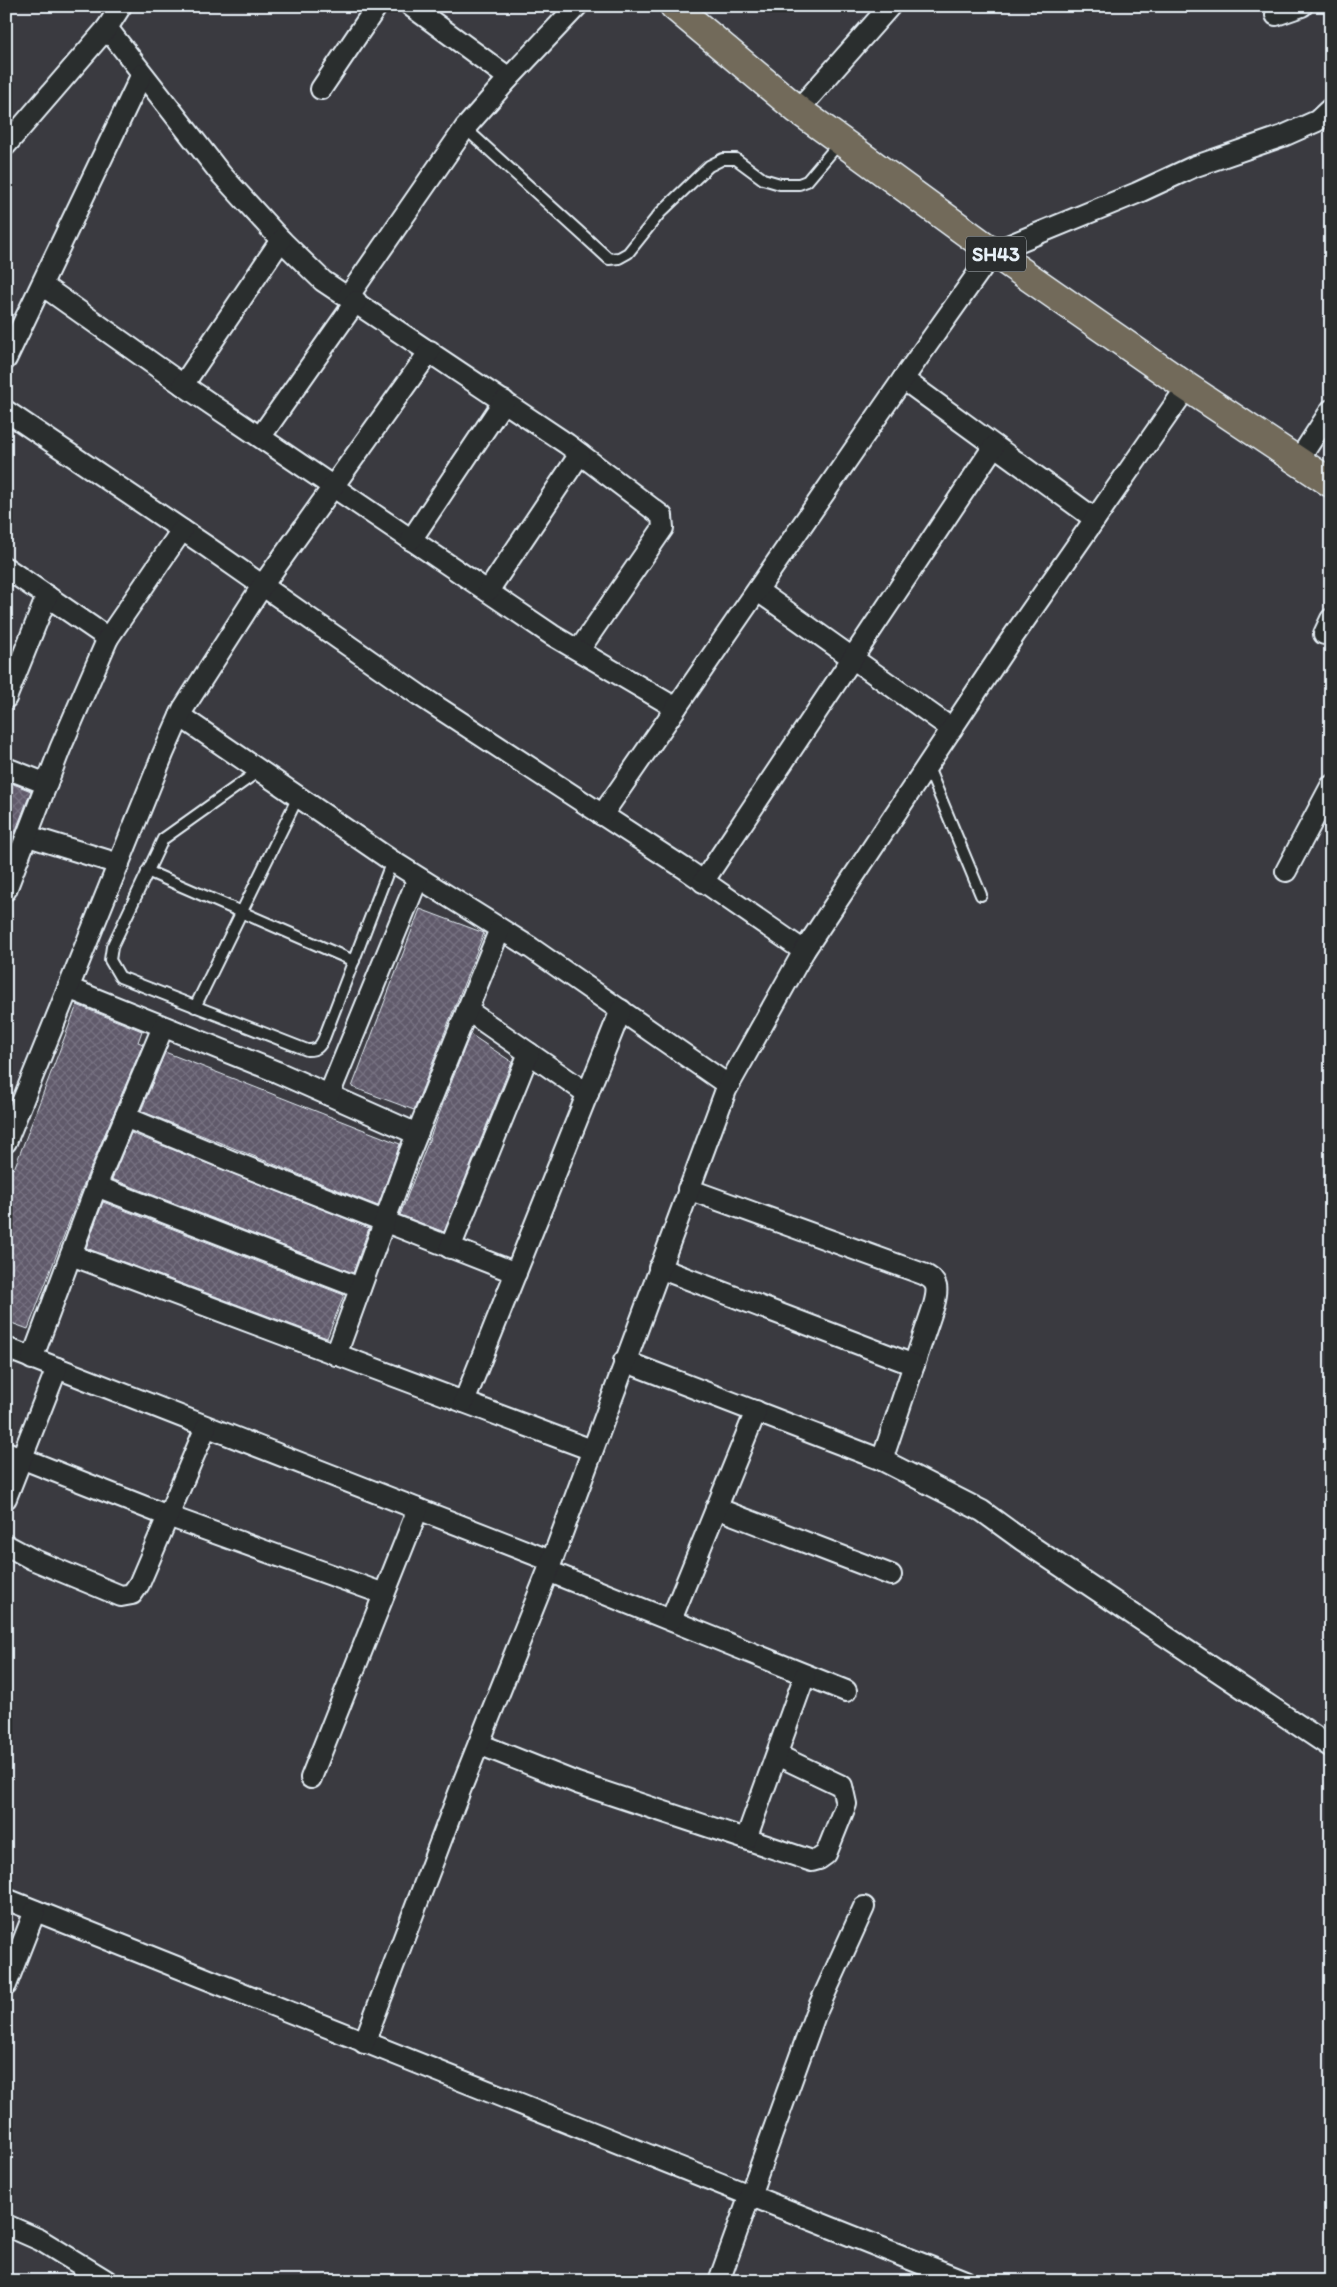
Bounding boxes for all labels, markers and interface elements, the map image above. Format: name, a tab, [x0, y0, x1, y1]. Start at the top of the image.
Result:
road number: SH43	[966, 236, 1026, 272]

